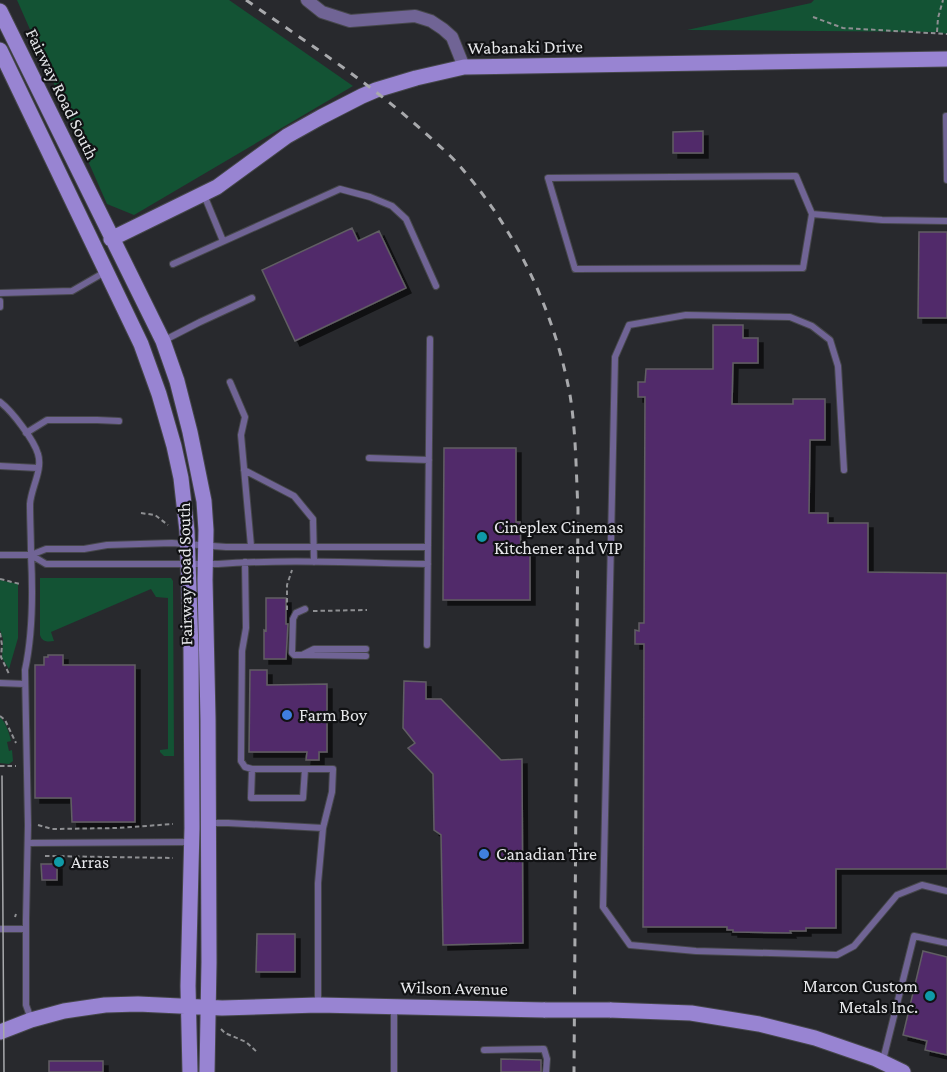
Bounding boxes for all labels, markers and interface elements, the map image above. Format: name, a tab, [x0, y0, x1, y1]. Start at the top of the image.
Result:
street label: Fairway Road South	[22, 25, 103, 163]
street label: Wabanaki Drive	[467, 36, 583, 58]
street label: Fairway Road South	[174, 502, 196, 646]
place label: Cineplex Cinemas Kitchener and VIP	[494, 517, 623, 558]
marker: Cineplex Cinemas Kitchener and VIP	[475, 530, 489, 544]
place label: Farm Boy	[299, 705, 368, 725]
marker: Farm Boy	[280, 708, 294, 722]
place label: Canadian Tire	[496, 844, 597, 864]
marker: Canadian Tire	[477, 847, 491, 861]
place label: Arras	[71, 852, 109, 872]
marker: Arras	[52, 855, 66, 869]
place label: Marcon Custom Metals Inc.	[803, 976, 919, 1017]
street label: Wilson Avenue	[400, 977, 508, 999]
marker: Marcon Custom Metals Inc.	[923, 989, 937, 1003]

